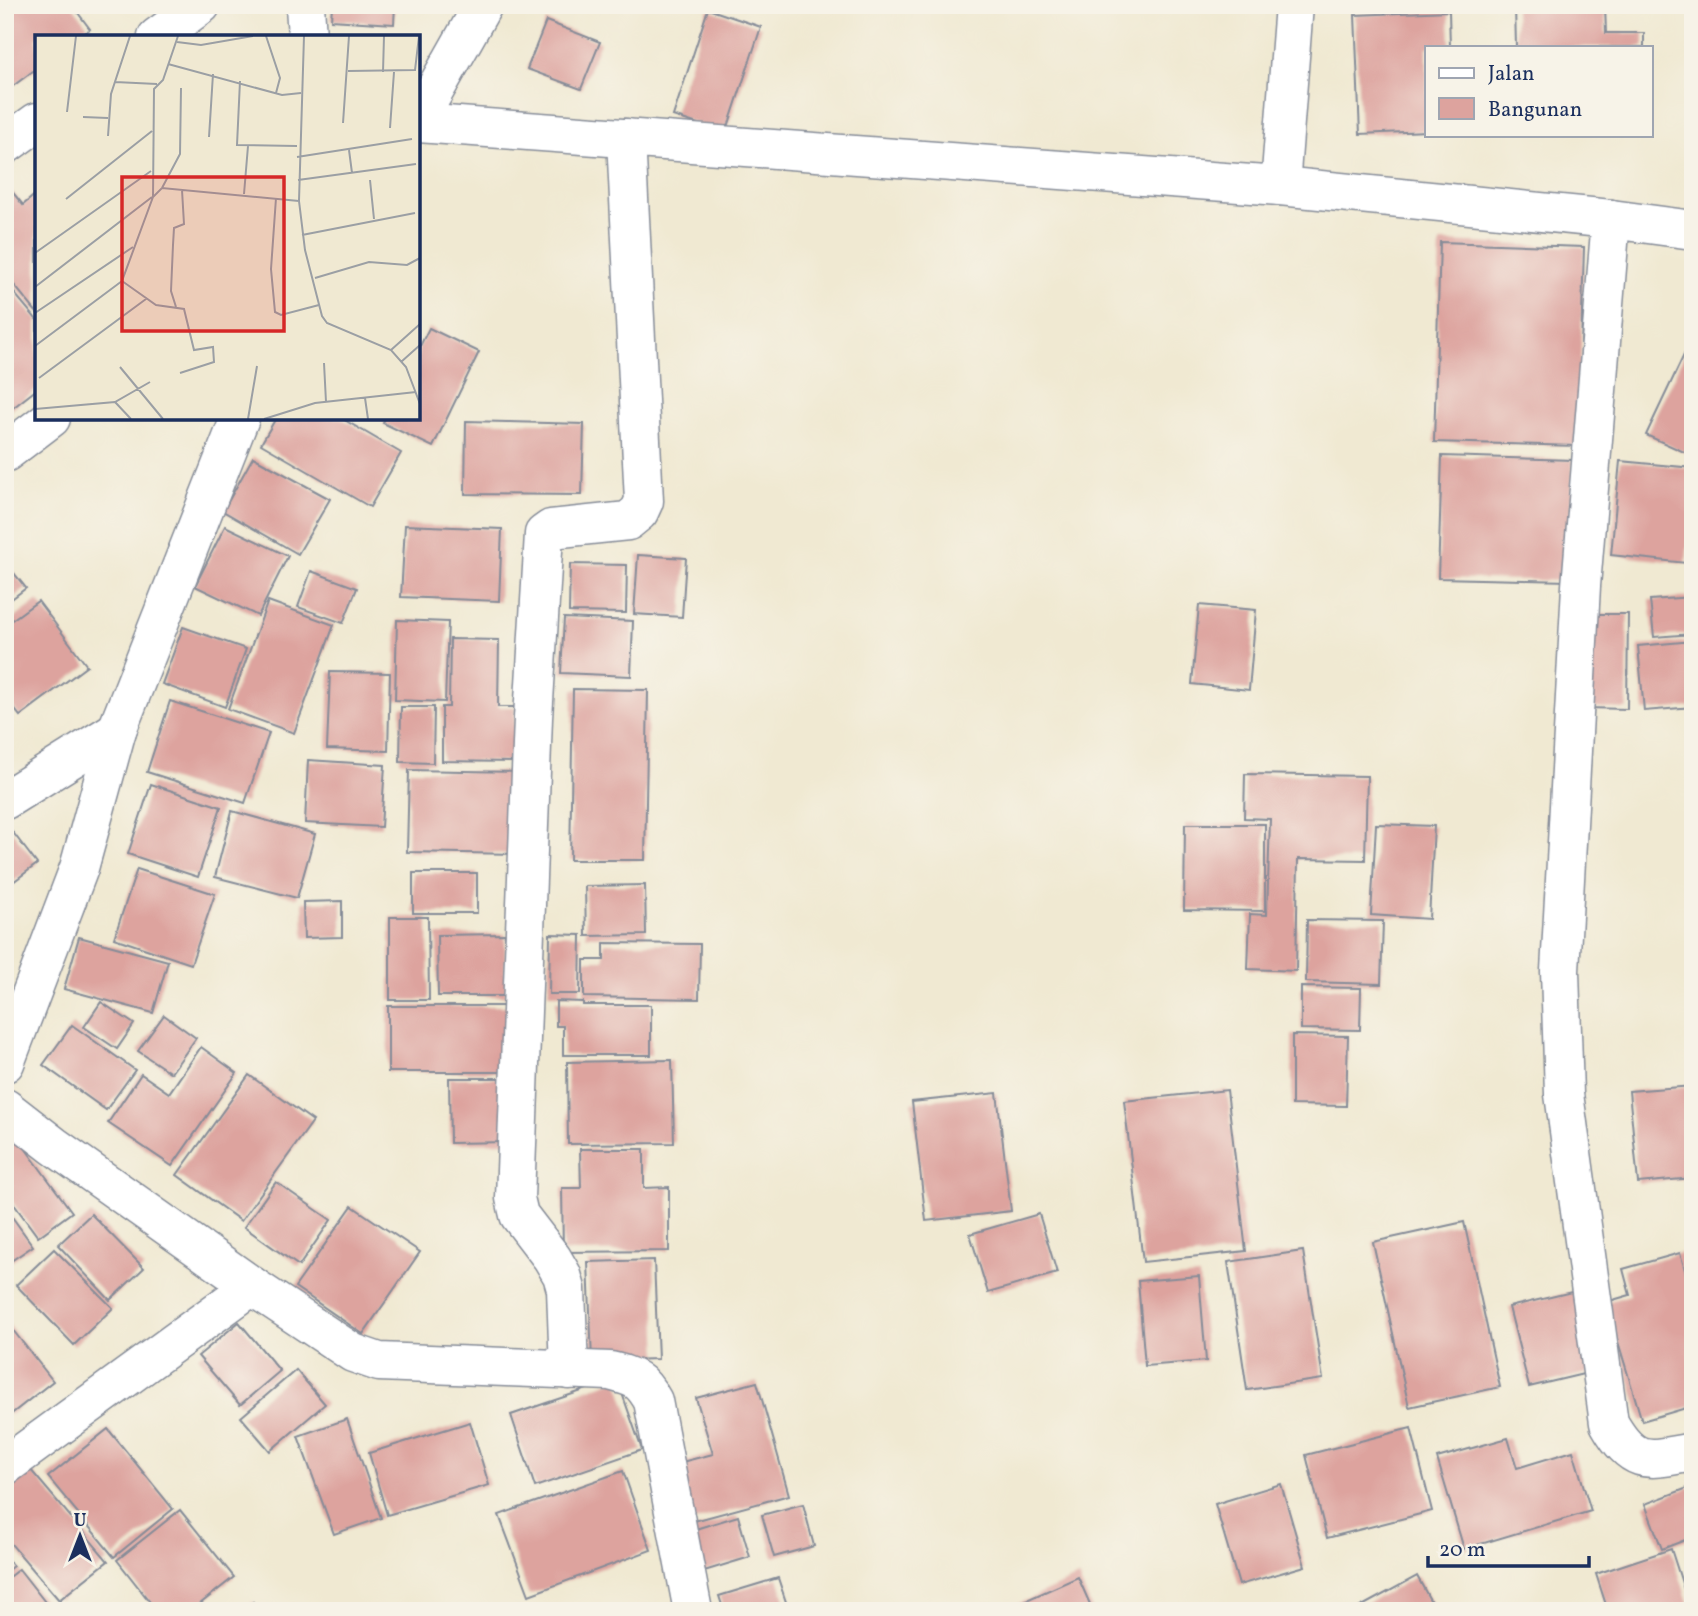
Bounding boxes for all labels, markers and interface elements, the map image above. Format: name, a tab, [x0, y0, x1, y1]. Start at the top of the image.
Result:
inset map	[35, 35, 420, 420]
legend	[1425, 46, 1652, 136]
text: Jalan	[1488, 60, 1535, 89]
text: Bangunan	[1488, 96, 1582, 125]
north arrow	[46, 1500, 116, 1570]
text: U	[73, 1508, 87, 1534]
scale bar	[1428, 1525, 1590, 1569]
text: 20 m	[1439, 1536, 1485, 1565]

